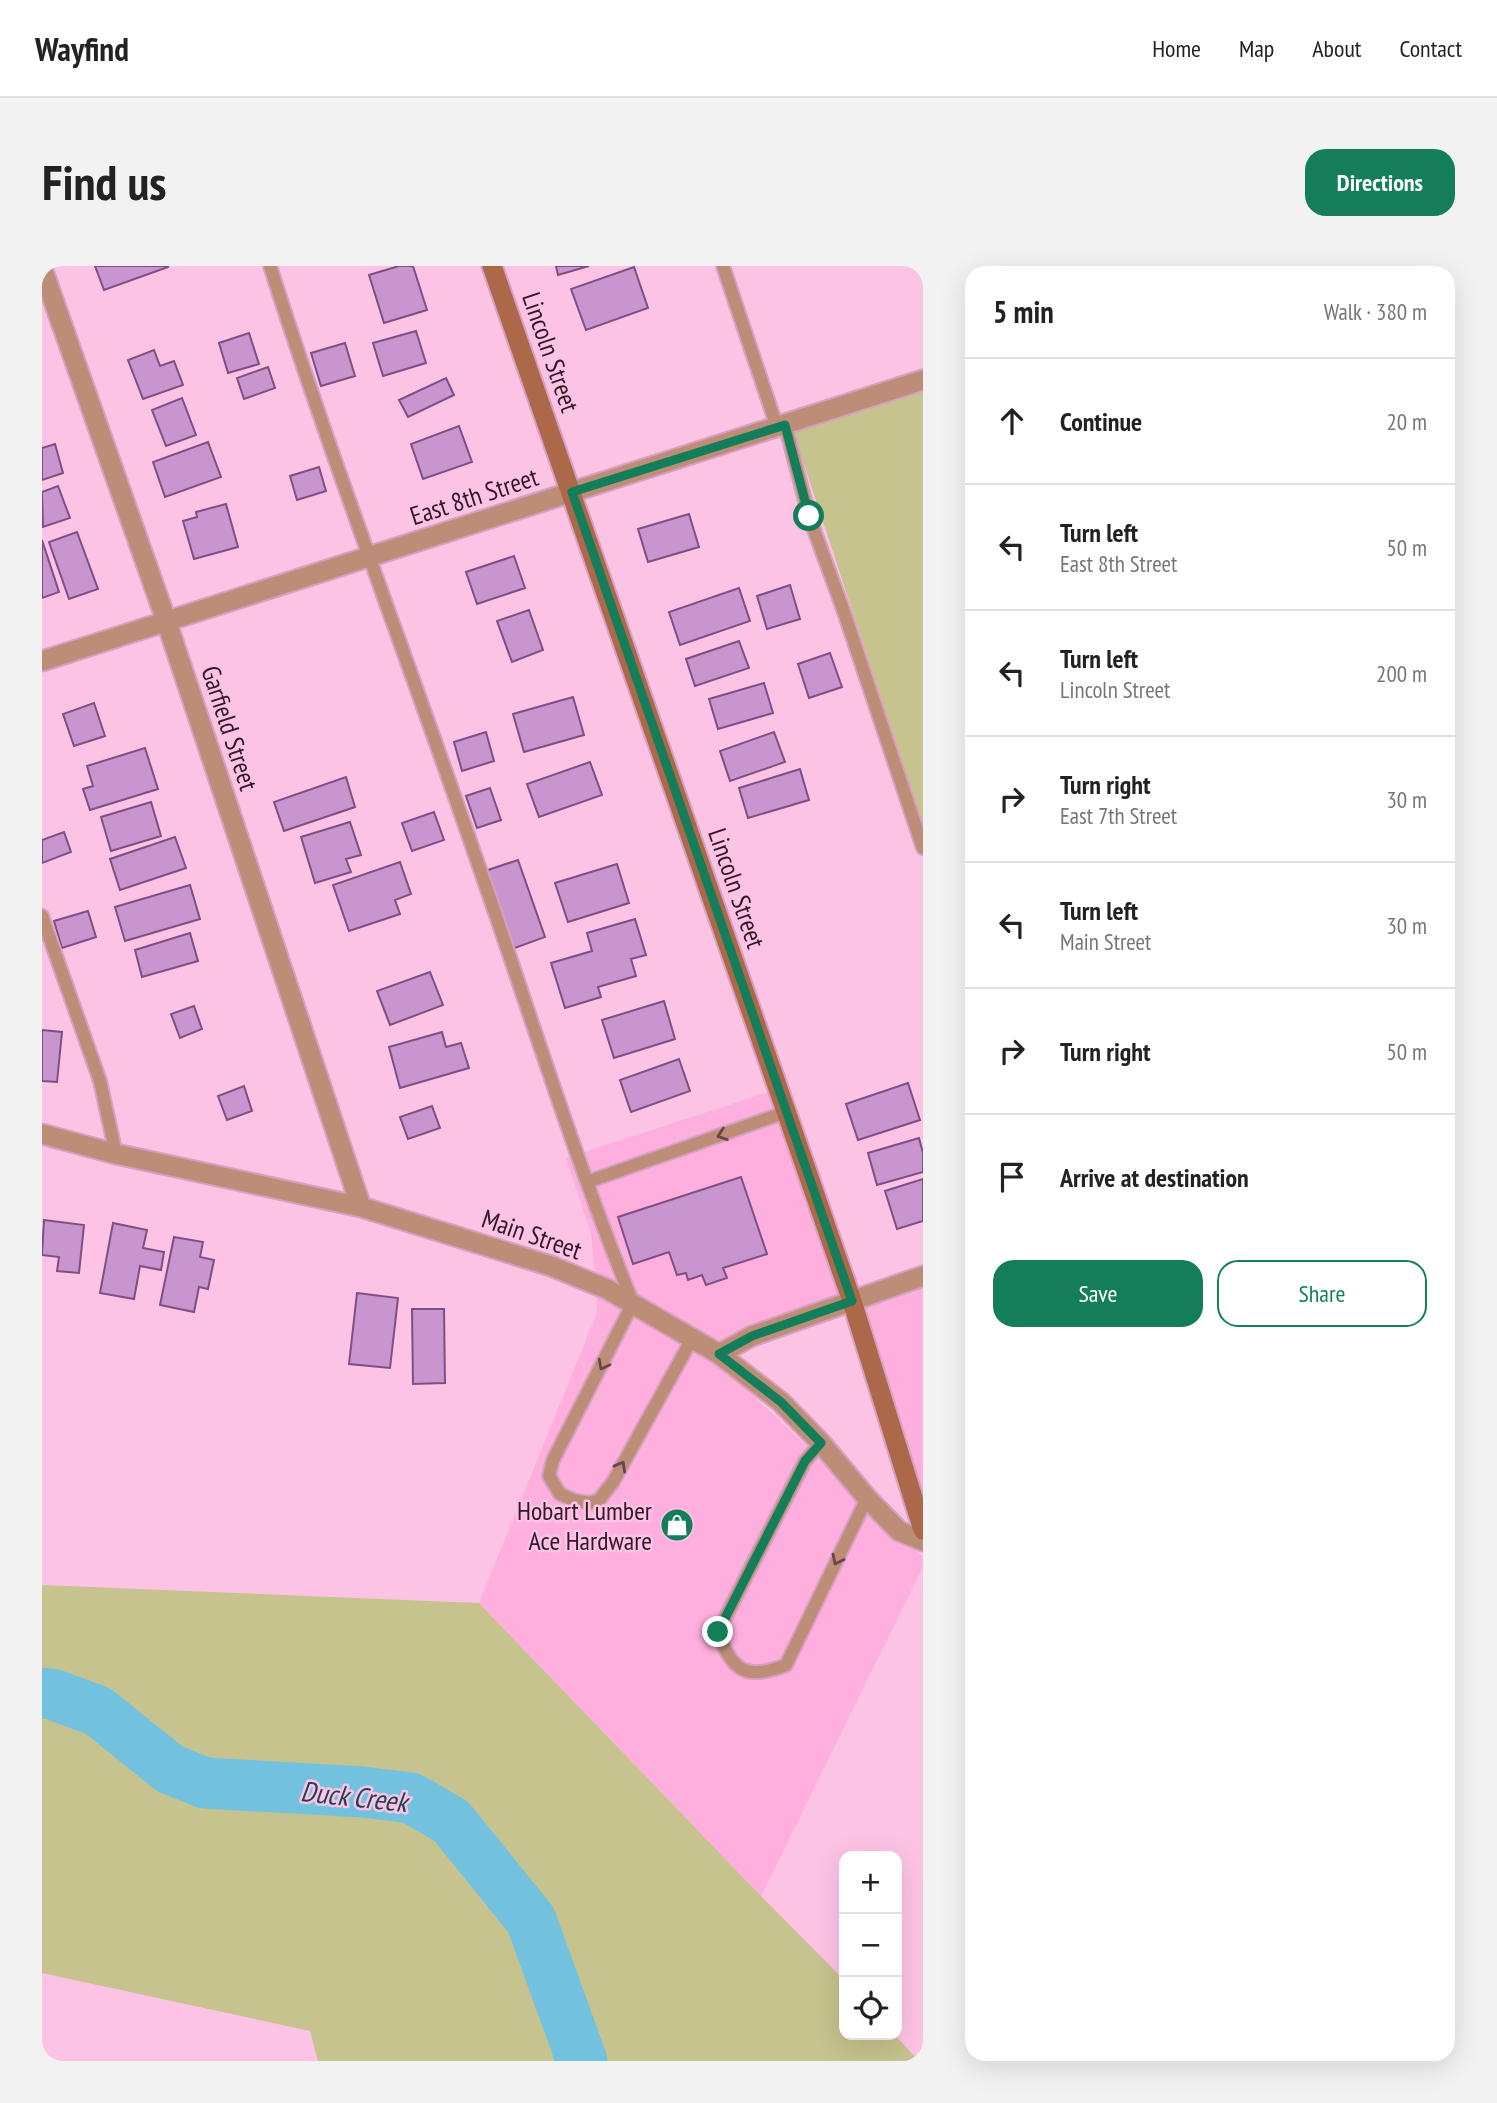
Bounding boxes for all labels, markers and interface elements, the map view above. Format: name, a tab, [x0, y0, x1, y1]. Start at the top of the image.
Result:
text: Wayfind	[35, 27, 129, 70]
text: Home	[1152, 33, 1201, 64]
text: Map	[1239, 33, 1274, 64]
text: About	[1312, 33, 1361, 64]
text: Contact	[1399, 33, 1462, 64]
button: Directions	[1305, 149, 1455, 216]
text: Find us	[42, 150, 166, 214]
street label: Lincoln Street	[515, 288, 587, 416]
text: 5 min	[993, 292, 1054, 331]
text: Walk · 380 m	[1324, 297, 1427, 326]
icon: ahead	[993, 402, 1031, 440]
text: Continue	[1060, 405, 1142, 438]
text: 20 m	[1386, 407, 1427, 436]
street label: East 8th Street	[406, 460, 542, 532]
route start	[793, 500, 824, 531]
text: Turn left	[1060, 516, 1138, 549]
icon: left	[993, 528, 1031, 566]
text: 50 m	[1386, 533, 1427, 562]
text: East 8th Street	[1060, 549, 1177, 578]
text: Turn left	[1060, 642, 1138, 675]
icon: left	[993, 654, 1031, 692]
text: 200 m	[1376, 659, 1427, 688]
street label: Garfield Street	[194, 662, 266, 794]
text: Lincoln Street	[1060, 675, 1170, 704]
text: Turn right	[1060, 768, 1151, 801]
icon: right	[993, 780, 1031, 818]
text: 30 m	[1386, 785, 1427, 814]
text: East 7th Street	[1060, 801, 1177, 830]
street label: Lincoln Street	[701, 824, 773, 952]
text: Turn left	[1060, 894, 1138, 927]
icon: left	[993, 906, 1031, 944]
text: 30 m	[1386, 911, 1427, 940]
text: Main Street	[1060, 927, 1151, 956]
icon: right	[993, 1032, 1031, 1070]
text: Turn right	[1060, 1035, 1151, 1068]
text: 50 m	[1386, 1037, 1427, 1066]
one-way arrow	[716, 1127, 728, 1141]
icon: arrive	[993, 1158, 1031, 1196]
text: Arrive at destination	[1060, 1161, 1249, 1194]
street label: Main Street	[478, 1202, 586, 1266]
button: Save	[993, 1260, 1203, 1327]
button: Share	[1217, 1260, 1427, 1327]
one-way arrow	[598, 1358, 611, 1370]
one-way arrow	[613, 1461, 627, 1474]
place label: Hobart Lumber Ace Hardware	[517, 1494, 652, 1557]
shop icon: Hobart Lumber Ace Hardware	[658, 1506, 696, 1544]
one-way arrow	[831, 1553, 845, 1565]
route end	[702, 1616, 733, 1647]
water label: Duck Creek	[299, 1772, 412, 1820]
map controls	[839, 1851, 902, 2040]
button: +	[839, 1851, 902, 1914]
button: −	[839, 1914, 902, 1977]
button: locate	[839, 1977, 902, 2040]

